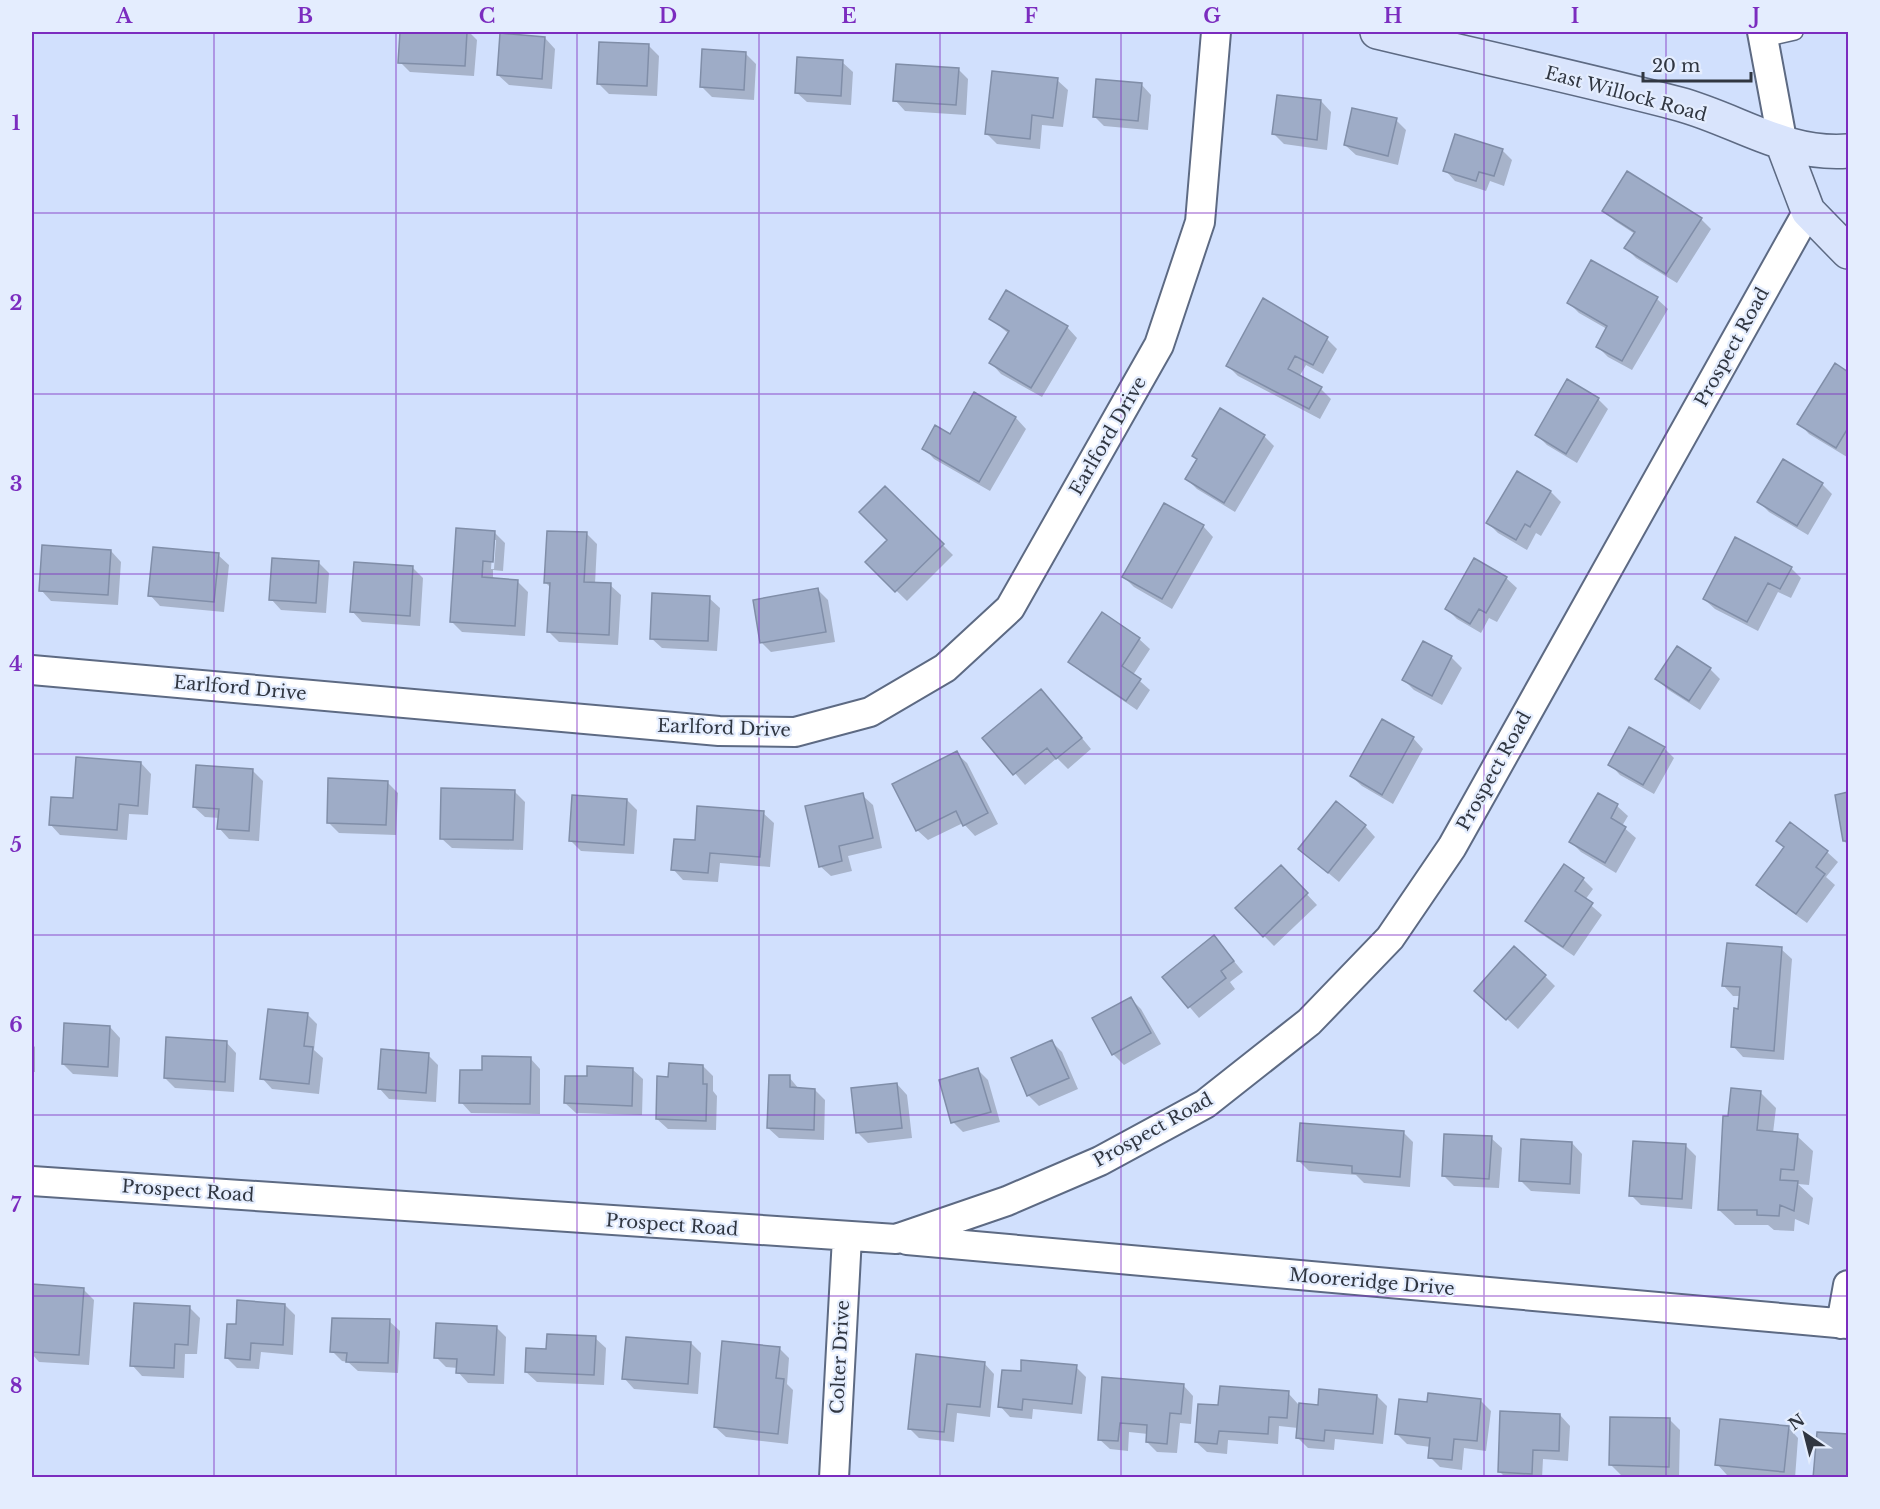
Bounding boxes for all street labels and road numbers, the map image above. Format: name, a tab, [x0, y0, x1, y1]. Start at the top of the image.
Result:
street label: East Willock Road	[1543, 62, 1709, 126]
street label: Prospect Road	[1690, 284, 1774, 410]
street label: Earlford Drive	[1065, 373, 1151, 499]
street label: Earlford Drive	[172, 671, 308, 705]
street label: Prospect Road	[1452, 708, 1536, 834]
street label: Earlford Drive	[657, 715, 791, 741]
street label: Prospect Road	[1090, 1088, 1216, 1172]
street label: Prospect Road	[121, 1175, 255, 1207]
street label: Prospect Road	[605, 1209, 739, 1241]
street label: Mooreridge Drive	[1288, 1264, 1456, 1300]
street label: Colter Drive	[826, 1300, 854, 1414]

